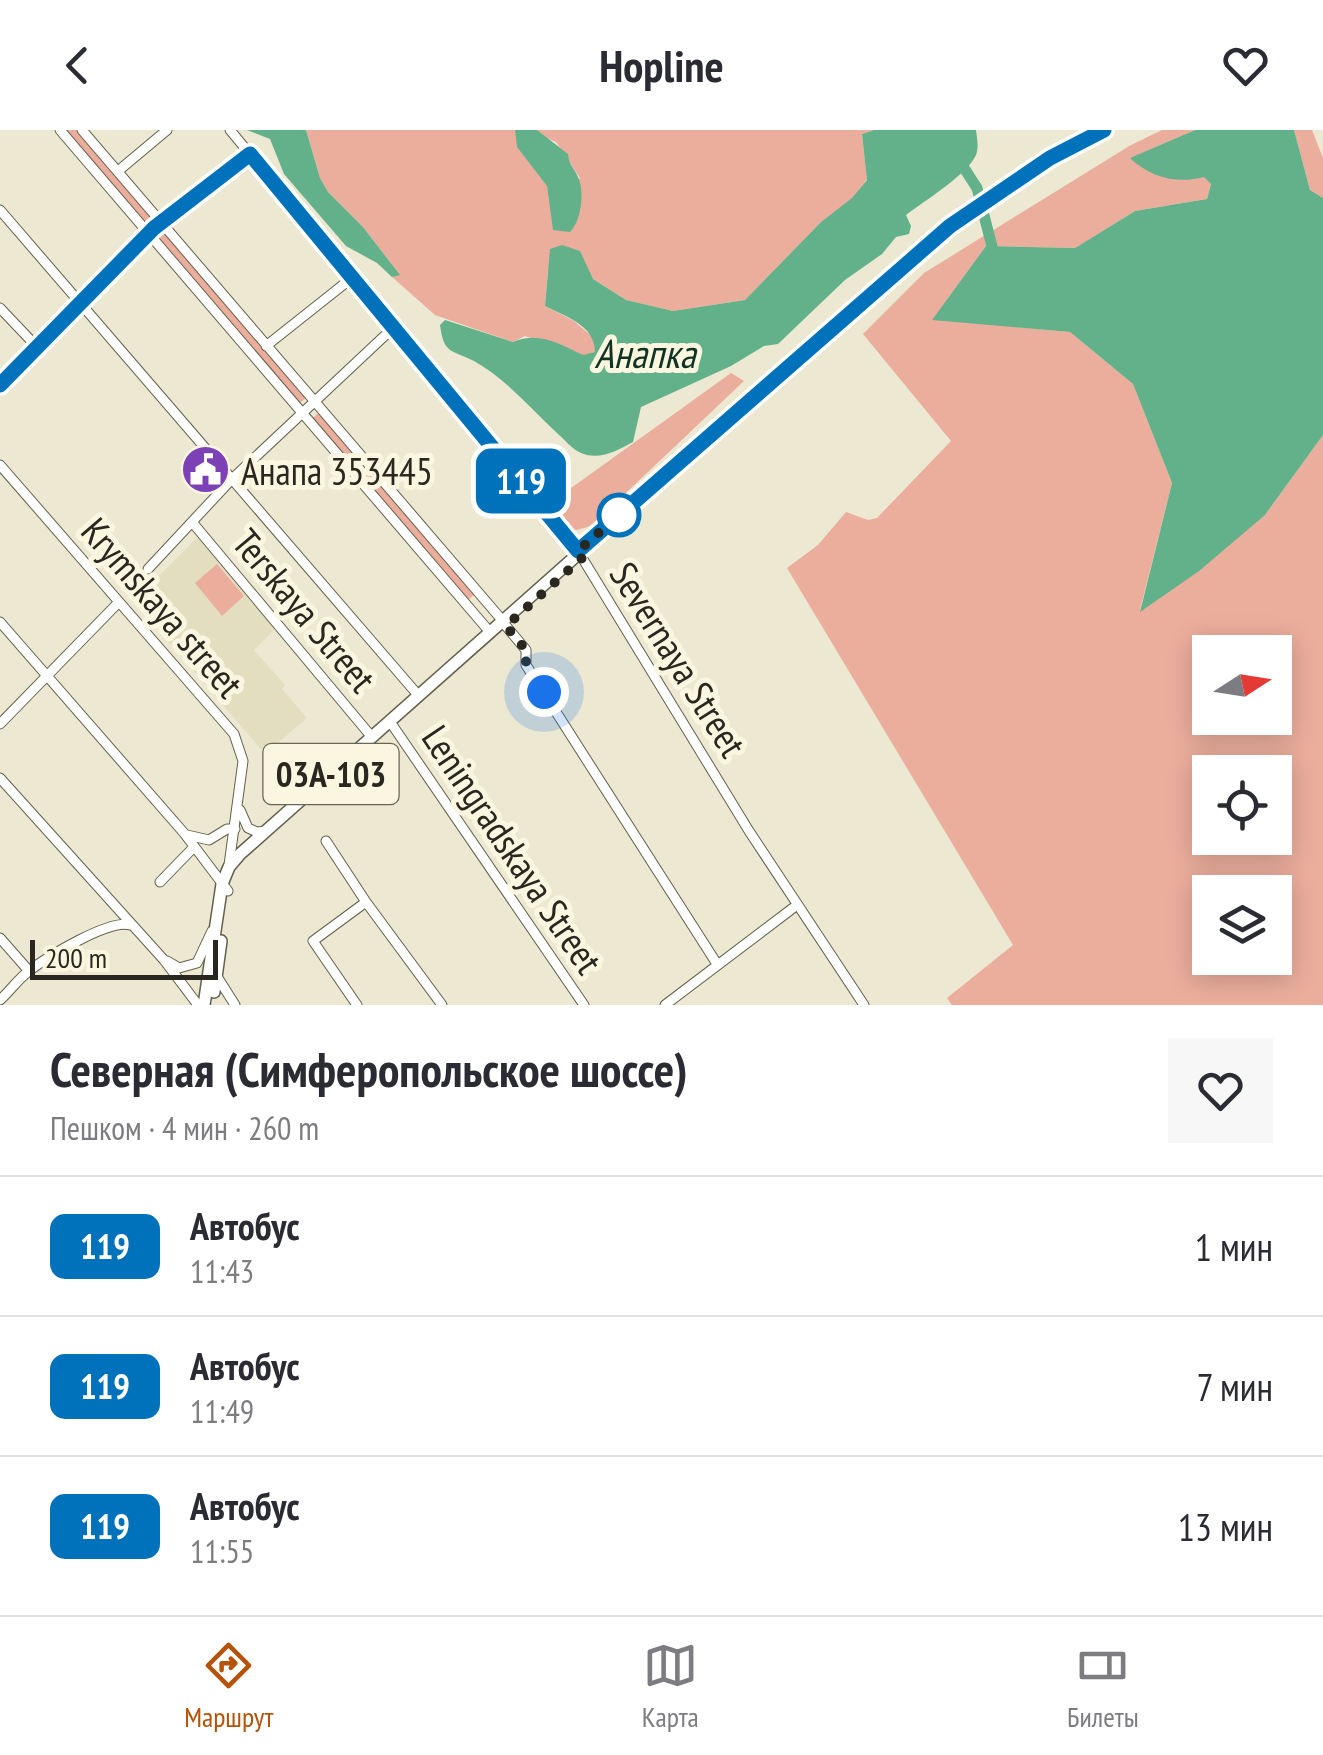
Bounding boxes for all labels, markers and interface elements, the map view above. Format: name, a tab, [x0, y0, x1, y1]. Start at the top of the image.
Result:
text: Hopline	[599, 36, 724, 94]
icon: back	[50, 38, 105, 93]
icon: heart	[1218, 38, 1273, 93]
water label: Анапка	[595, 327, 697, 379]
public building icon: Анапа 353445	[180, 444, 232, 496]
place label: Анапа 353445	[241, 446, 433, 495]
line badge: 119	[464, 448, 578, 514]
text: 119	[496, 458, 546, 504]
unlabelled marker	[598, 494, 640, 536]
street label: Krymskaya street	[71, 507, 255, 708]
street label: Terskaya Street	[223, 518, 388, 702]
street label: Severnaya Street	[600, 553, 758, 766]
north arrow	[1192, 635, 1292, 735]
map controls	[1192, 635, 1292, 975]
your location	[519, 667, 569, 717]
street label: Leningradskaya Street	[412, 716, 614, 983]
road number: 03А-103	[264, 744, 398, 804]
button: locate	[1192, 755, 1292, 855]
button: layers	[1192, 875, 1292, 975]
scale bar	[30, 935, 218, 980]
text: 200 m	[45, 939, 107, 976]
text: Северная (Симферопольское шоссе)	[50, 1038, 688, 1100]
button: heart	[1168, 1038, 1273, 1143]
text: Пешком · 4 мин · 260 m	[50, 1107, 319, 1149]
text: Автобус	[190, 1201, 300, 1250]
text: 1 мин	[1195, 1222, 1273, 1271]
text: 119	[80, 1223, 130, 1269]
text: 11:43	[190, 1250, 254, 1292]
text: Автобус	[190, 1341, 300, 1390]
text: 7 мин	[1196, 1362, 1273, 1411]
text: 119	[80, 1363, 130, 1409]
text: 11:49	[190, 1390, 254, 1432]
text: Автобус	[190, 1481, 300, 1530]
text: 13 мин	[1178, 1502, 1273, 1551]
text: 119	[80, 1503, 130, 1549]
text: 11:55	[190, 1530, 254, 1572]
tab: Маршрут	[184, 1638, 274, 1735]
tab: Карта	[642, 1638, 699, 1735]
tab: Билеты	[1067, 1638, 1139, 1735]

